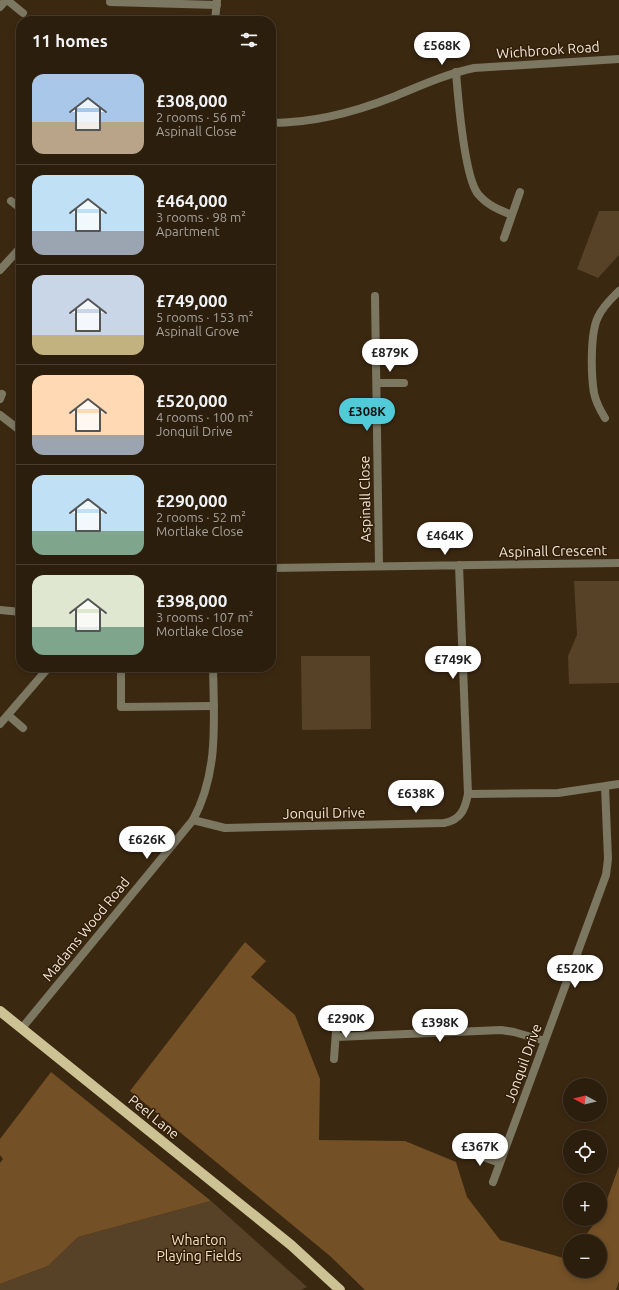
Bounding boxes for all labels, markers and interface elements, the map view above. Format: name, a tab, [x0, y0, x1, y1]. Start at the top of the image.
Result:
icon: filters	[238, 29, 260, 51]
text: 11 homes	[32, 31, 108, 50]
pin: £568K	[414, 32, 470, 66]
text: £568K	[423, 38, 461, 52]
street label: Wichbrook Road	[496, 38, 600, 62]
icon: home	[64, 90, 112, 138]
text: £308,000	[156, 91, 227, 110]
text: 2 rooms · 56 m²	[156, 110, 246, 124]
text: Aspinall Close	[156, 124, 237, 138]
icon: home	[64, 191, 112, 239]
text: £464,000	[156, 191, 227, 210]
text: 3 rooms · 98 m²	[156, 210, 246, 224]
text: Apartment	[156, 224, 220, 238]
icon: home	[64, 291, 112, 339]
text: £749,000	[156, 291, 227, 310]
text: 5 rooms · 153 m²	[156, 310, 253, 324]
text: Aspinall Grove	[156, 324, 240, 338]
pin: £879K	[362, 339, 418, 373]
text: £879K	[371, 345, 409, 359]
icon: home	[64, 391, 112, 439]
text: £520,000	[156, 391, 227, 410]
pin: £308K	[339, 398, 395, 432]
text: £308K	[348, 404, 386, 418]
text: 4 rooms · 100 m²	[156, 410, 253, 424]
text: Jonquil Drive	[156, 424, 233, 438]
street label: Aspinall Close	[356, 455, 374, 543]
icon: home	[64, 491, 112, 539]
text: £290,000	[156, 491, 227, 510]
text: 2 rooms · 52 m²	[156, 510, 246, 524]
pin: £464K	[417, 522, 473, 556]
text: Mortlake Close	[156, 524, 243, 538]
text: £464K	[426, 528, 464, 542]
street label: Aspinall Crescent	[499, 542, 608, 560]
icon: home	[64, 591, 112, 639]
text: £398,000	[156, 591, 227, 610]
text: 3 rooms · 107 m²	[156, 610, 253, 624]
text: Mortlake Close	[156, 624, 243, 638]
pin: £749K	[425, 646, 481, 680]
text: £749K	[434, 652, 472, 666]
pin: £638K	[388, 780, 444, 814]
text: £638K	[397, 786, 435, 800]
street label: Jonquil Drive	[283, 804, 365, 822]
pin: £626K	[119, 826, 175, 860]
text: £626K	[128, 832, 166, 846]
street label: Madams Wood Road	[39, 874, 133, 984]
pin: £520K	[547, 955, 603, 989]
text: £520K	[556, 961, 594, 975]
pin: £290K	[318, 1005, 374, 1039]
pin: £398K	[412, 1009, 468, 1043]
text: £290K	[327, 1011, 365, 1025]
text: £398K	[421, 1015, 459, 1029]
street label: Jonquil Drive	[501, 1021, 545, 1105]
north arrow	[563, 1078, 607, 1122]
map controls	[563, 1078, 607, 1278]
street label: Peel Lane	[125, 1092, 183, 1142]
button: locate	[563, 1130, 607, 1174]
pin: £367K	[452, 1133, 508, 1167]
text: £367K	[461, 1139, 499, 1153]
button: +	[563, 1182, 607, 1226]
park label: Wharton Playing Fields	[156, 1232, 242, 1264]
button: −	[563, 1234, 607, 1278]

